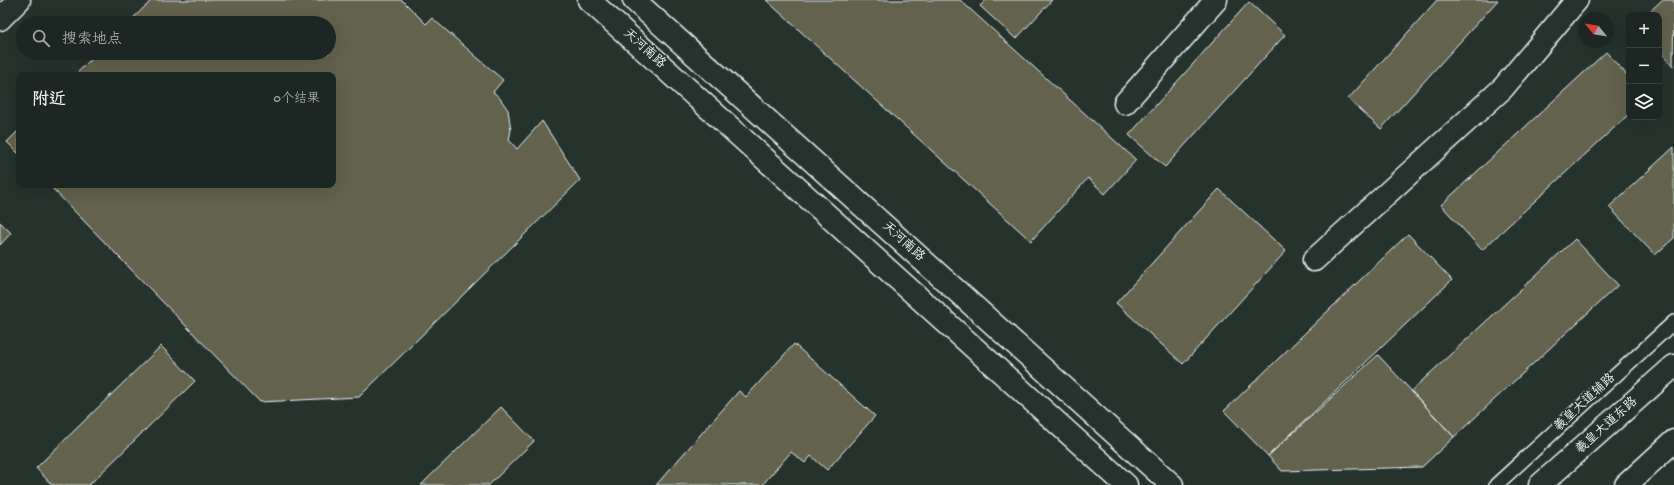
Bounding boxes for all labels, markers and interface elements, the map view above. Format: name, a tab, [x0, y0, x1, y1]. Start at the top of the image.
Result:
north arrow	[1578, 12, 1614, 48]
map controls	[1626, 12, 1662, 120]
button: +	[1626, 12, 1662, 48]
search box	[16, 16, 336, 60]
street label: 天河南路	[620, 25, 669, 72]
icon: search	[30, 27, 52, 49]
text: 搜索地点	[62, 31, 122, 49]
button: −	[1626, 48, 1662, 84]
button: layers	[1626, 84, 1662, 120]
text: 附近	[32, 91, 66, 111]
text: 0个结果	[274, 92, 320, 107]
street label: 天河南路	[879, 218, 928, 265]
street label: 羲皇大道辅路	[1551, 370, 1619, 435]
street label: 羲皇大道东路	[1572, 394, 1641, 458]

